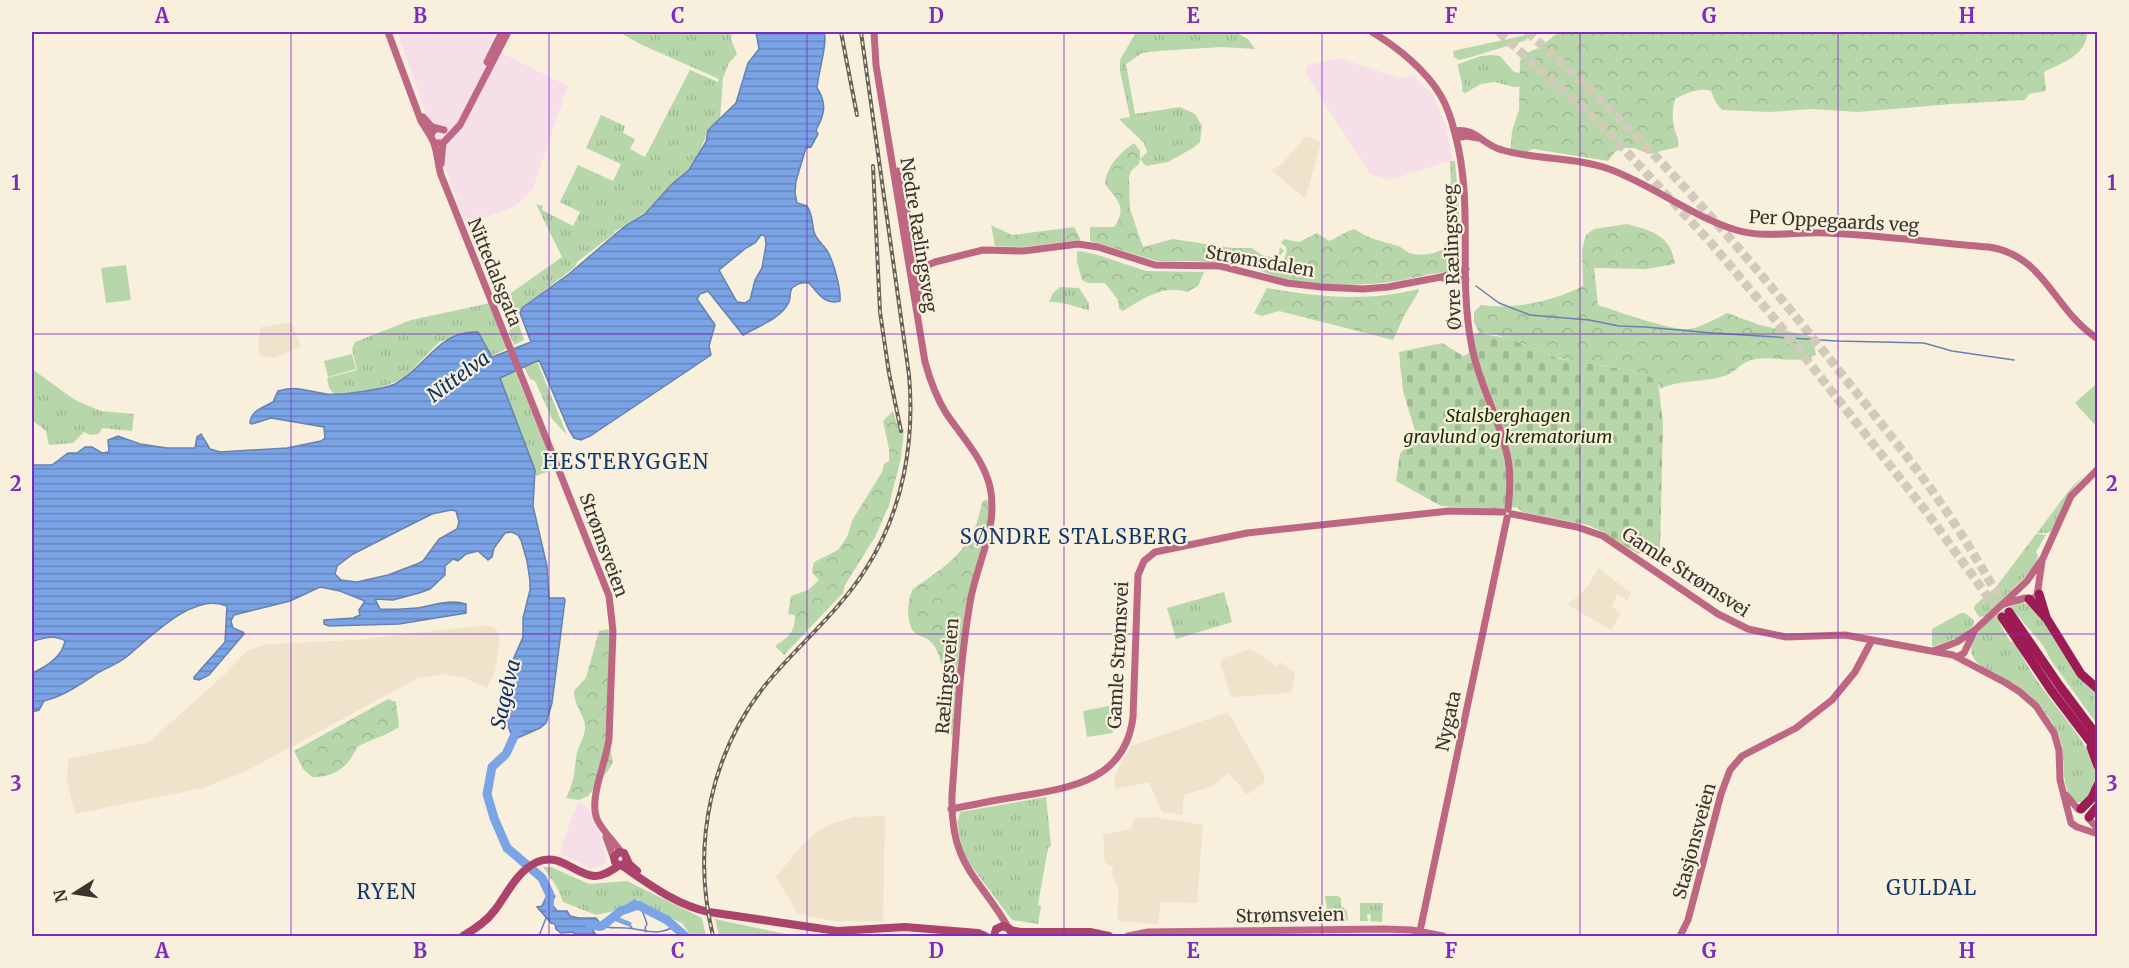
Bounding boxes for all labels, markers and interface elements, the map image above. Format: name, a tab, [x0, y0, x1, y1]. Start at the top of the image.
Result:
text: A	[154, 3, 170, 28]
text: B	[413, 3, 427, 28]
text: C	[671, 3, 685, 28]
text: D	[928, 3, 944, 28]
text: E	[1186, 3, 1200, 28]
text: F	[1445, 3, 1458, 28]
text: G	[1702, 3, 1717, 28]
text: H	[1959, 3, 1975, 28]
street label: Nedre Rælingsveg	[895, 156, 943, 314]
text: 1	[11, 170, 21, 195]
text: 1	[2107, 170, 2117, 195]
street label: Øvre Rælingsveg	[1438, 184, 1466, 330]
street label: Per Oppegaards veg	[1748, 205, 1920, 237]
street label: Nittedalsgata	[463, 214, 527, 330]
street label: Strømsdalen	[1204, 240, 1316, 282]
water label: Nittelva	[422, 345, 494, 407]
park label: Stalsberghagen gravlund og krematorium	[1403, 404, 1613, 448]
district label: HESTERYGGEN	[542, 449, 710, 474]
text: 2	[10, 471, 22, 496]
text: 2	[2106, 471, 2118, 496]
street label: Strømsveien	[575, 490, 633, 600]
street label: Gamle Strømsvei	[1618, 522, 1754, 622]
district label: SØNDRE STALSBERG	[960, 524, 1188, 549]
street label: Gamle Strømsvei	[1103, 581, 1133, 729]
street label: Rælingsveien	[930, 617, 964, 735]
water label: Sagelva	[485, 657, 525, 731]
street label: Nygata	[1430, 688, 1466, 753]
text: 3	[10, 771, 22, 796]
text: 3	[2106, 771, 2118, 796]
street label: Stasjonsveien	[1667, 780, 1721, 902]
north arrow	[45, 863, 105, 923]
district label: GULDAL	[1886, 875, 1978, 900]
district label: RYEN	[357, 879, 417, 904]
text: N	[49, 888, 71, 904]
street label: Strømsveien	[1235, 903, 1345, 927]
text: A	[154, 938, 170, 963]
text: B	[413, 938, 427, 963]
text: C	[671, 938, 685, 963]
text: D	[928, 938, 944, 963]
text: E	[1186, 938, 1200, 963]
text: F	[1445, 938, 1458, 963]
text: G	[1702, 938, 1717, 963]
text: H	[1959, 938, 1975, 963]

